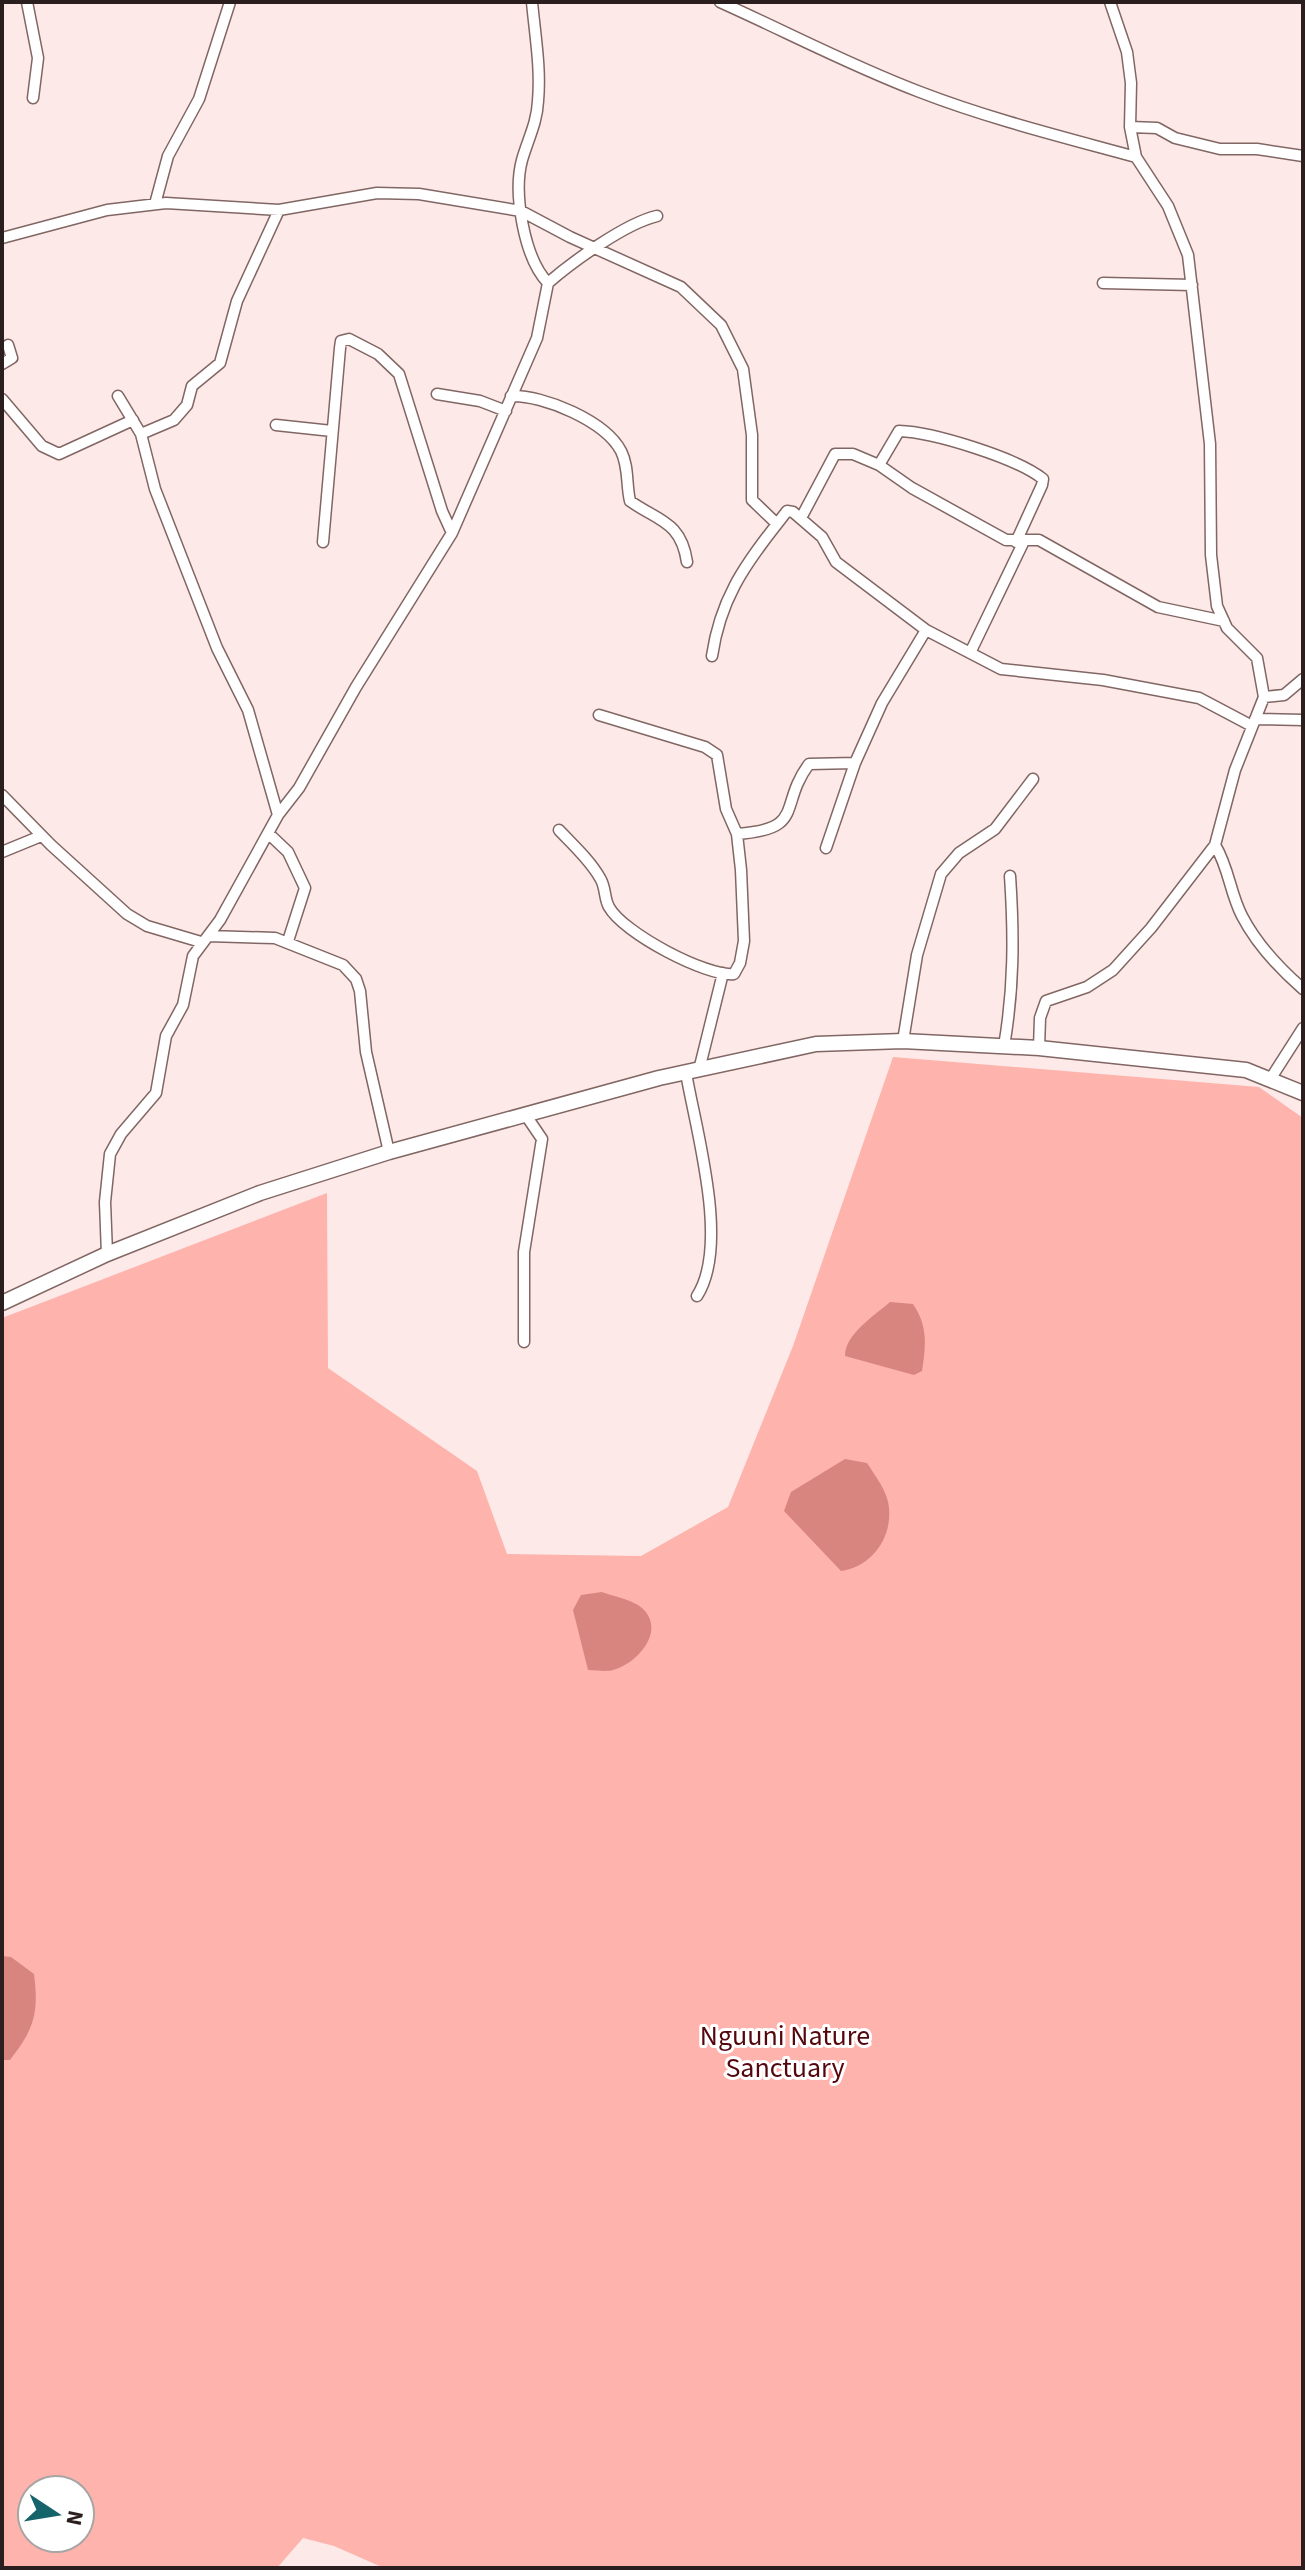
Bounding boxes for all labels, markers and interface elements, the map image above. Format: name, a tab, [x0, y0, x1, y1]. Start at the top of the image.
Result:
park label: Nguuni Nature Sanctuary	[700, 2016, 870, 2088]
north arrow	[16, 2474, 96, 2554]
text: N	[57, 2507, 92, 2528]

